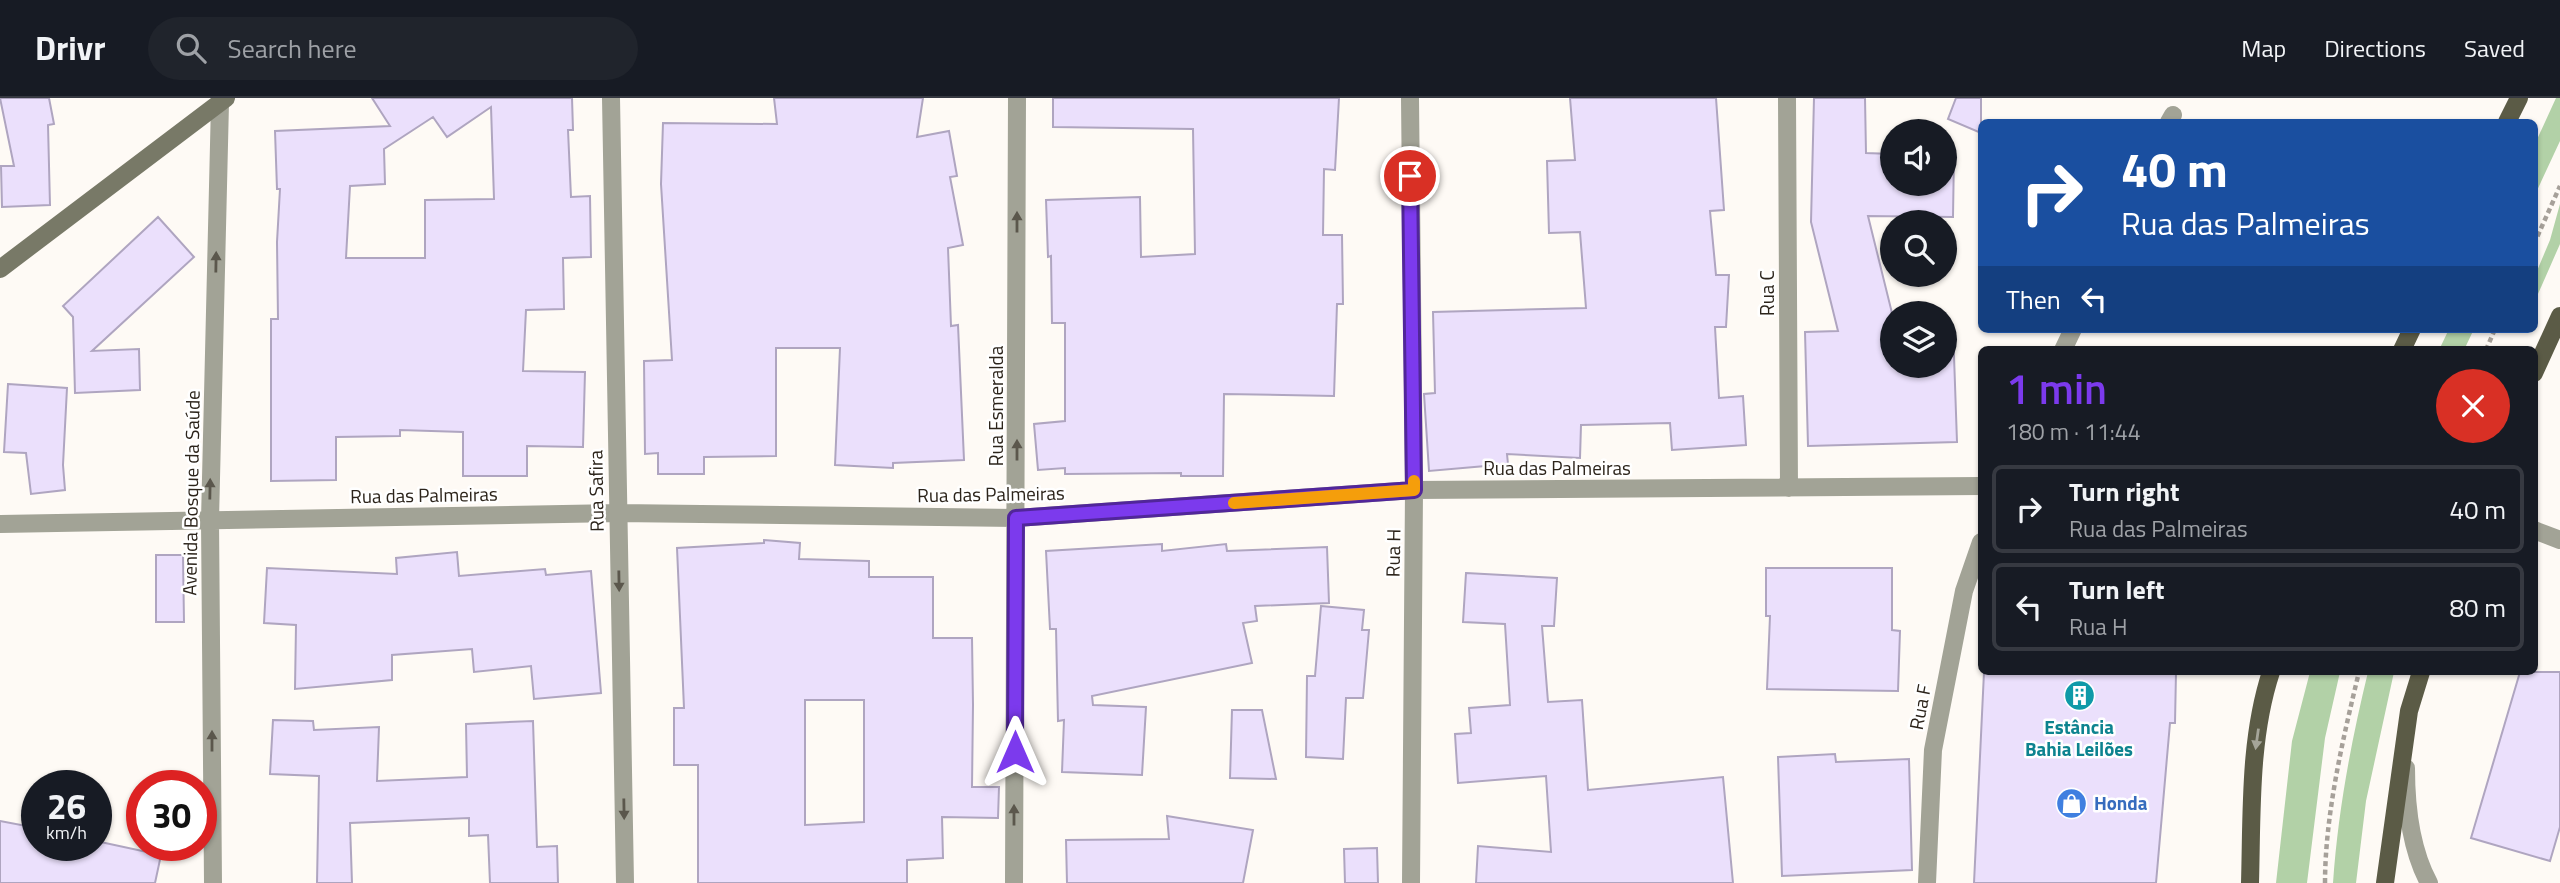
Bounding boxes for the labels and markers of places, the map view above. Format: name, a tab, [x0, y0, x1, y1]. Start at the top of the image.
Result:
pin	[1380, 146, 1440, 206]
building icon: Estância Bahia Leilões	[2062, 679, 2096, 713]
place label: Estância Bahia Leilões	[2025, 712, 2133, 763]
shop icon: Honda	[2054, 786, 2088, 820]
place label: Honda	[2094, 788, 2148, 817]

